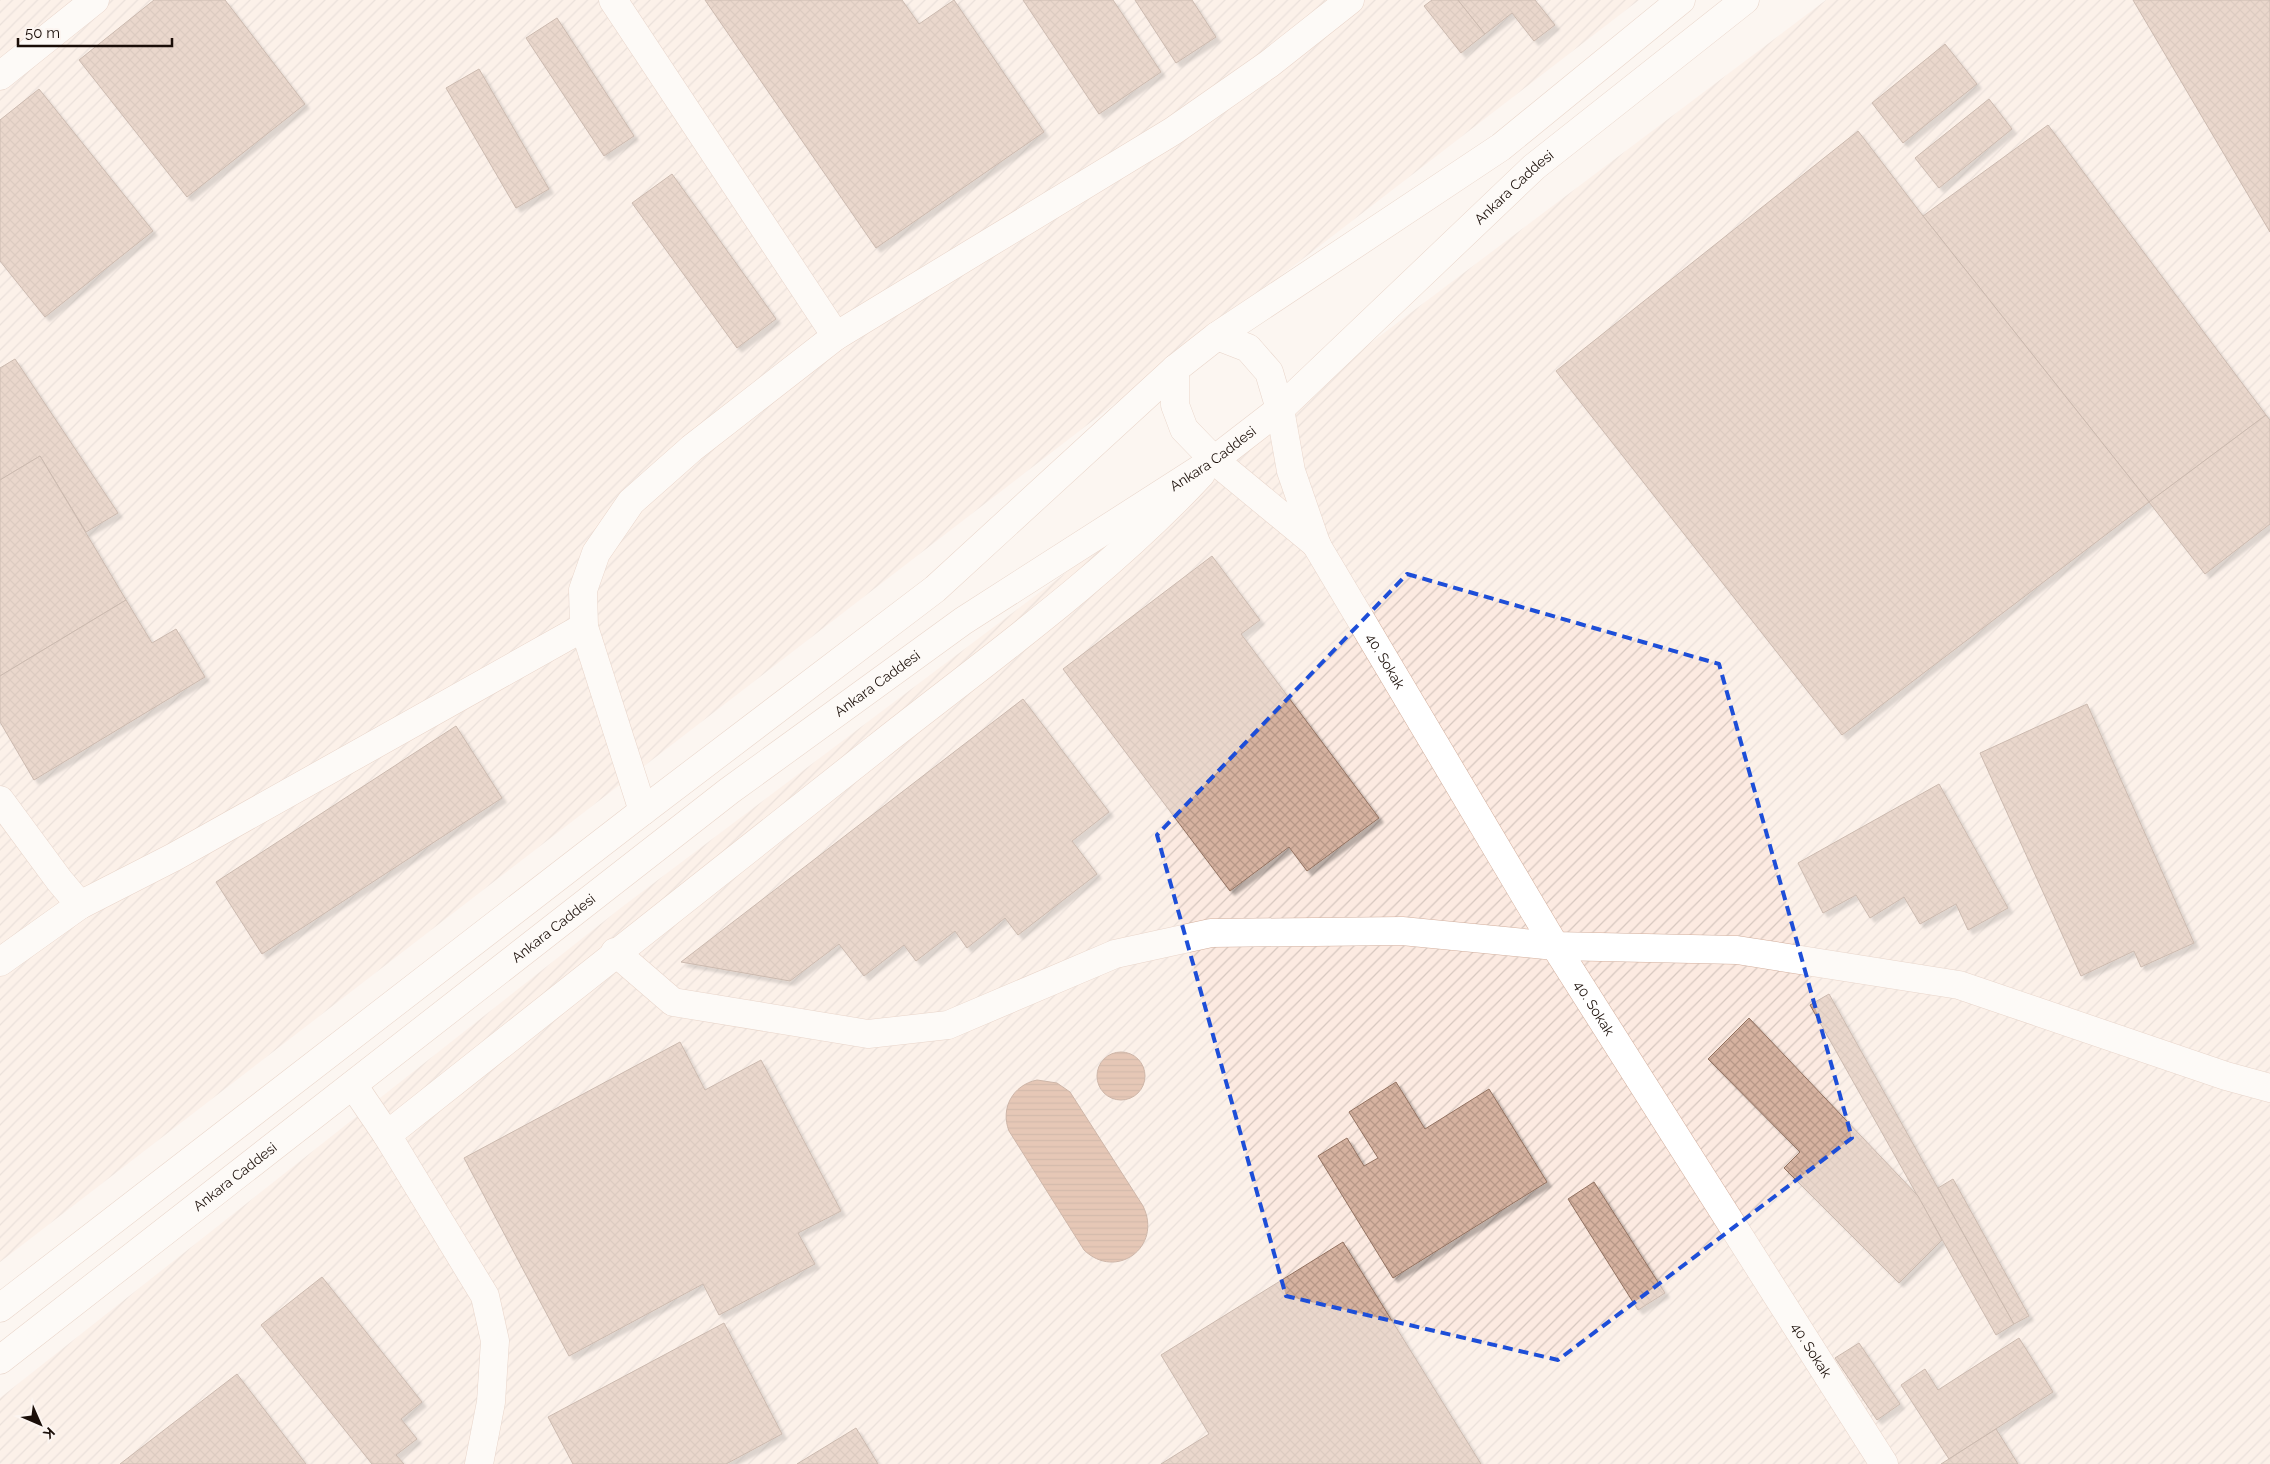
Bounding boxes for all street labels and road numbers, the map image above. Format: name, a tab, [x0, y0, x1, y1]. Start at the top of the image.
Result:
street label: Ankara Caddesi	[1471, 147, 1556, 227]
street label: Ankara Caddesi	[1167, 423, 1259, 494]
street label: 40. Sokak	[1363, 630, 1408, 692]
street label: Ankara Caddesi	[831, 647, 923, 720]
street label: Ankara Caddesi	[508, 891, 598, 966]
street label: 40. Sokak	[1571, 978, 1618, 1039]
street label: Ankara Caddesi	[190, 1139, 280, 1214]
street label: 40. Sokak	[1788, 1320, 1835, 1381]

